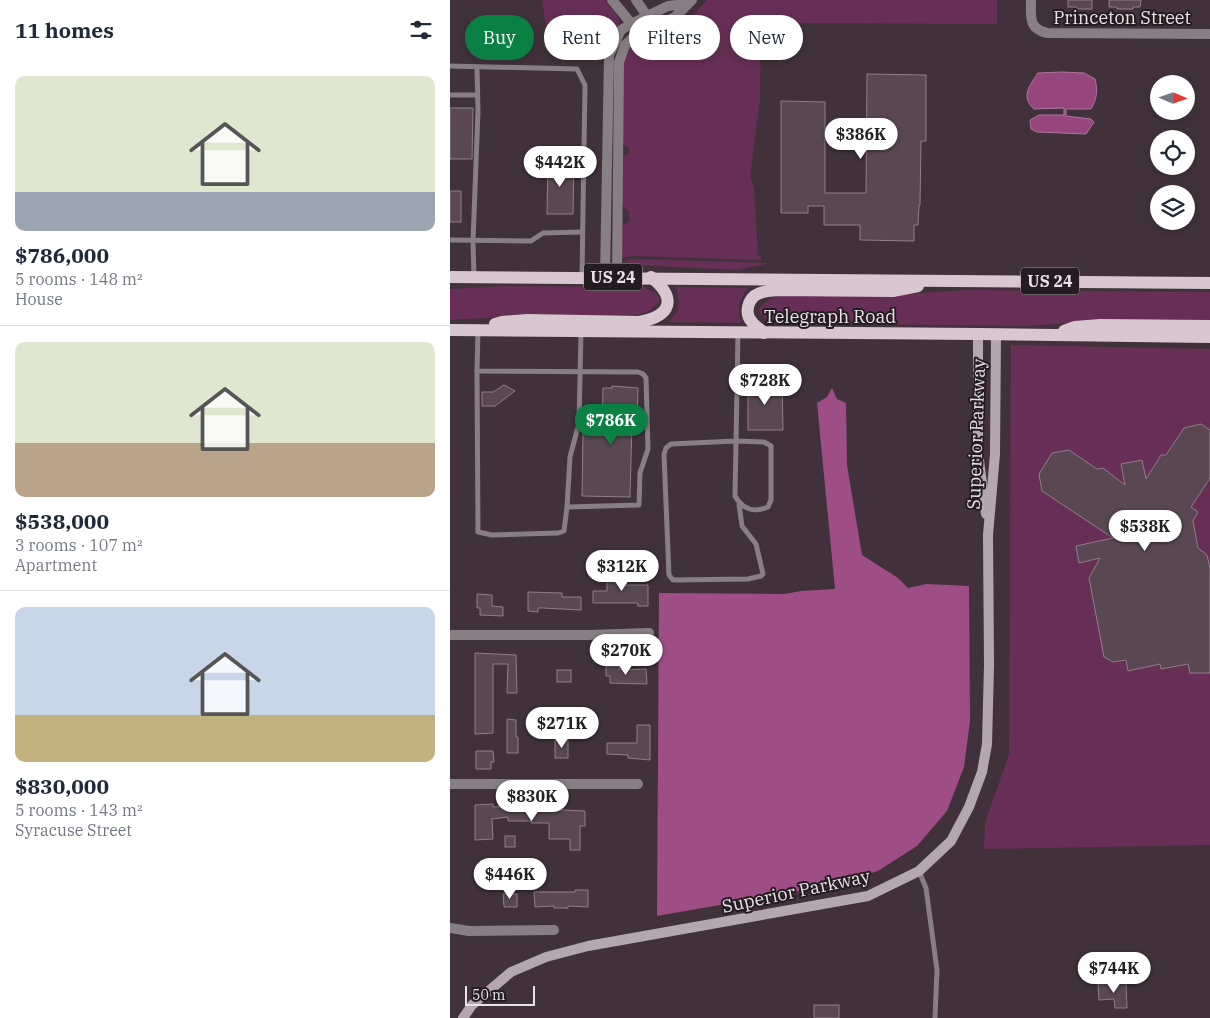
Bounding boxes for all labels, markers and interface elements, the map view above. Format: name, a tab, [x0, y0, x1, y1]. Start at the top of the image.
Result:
street label: Princeton Street	[1053, 6, 1191, 29]
chip: Buy	[465, 15, 534, 60]
chip: Rent	[544, 15, 619, 60]
chip: Filters	[629, 15, 720, 60]
chip: New	[730, 15, 803, 60]
text: 11 homes	[15, 16, 114, 44]
icon: filters	[407, 16, 435, 44]
north arrow	[1150, 75, 1195, 120]
map controls	[1150, 75, 1195, 230]
icon: home	[180, 109, 270, 199]
pin: $386K	[826, 118, 896, 160]
text: $386K	[836, 124, 886, 144]
button: locate	[1150, 130, 1195, 175]
pin: $442K	[525, 146, 595, 188]
text: $442K	[535, 152, 585, 172]
button: layers	[1150, 185, 1195, 230]
text: $786,000	[15, 241, 109, 269]
road number: US 24	[584, 264, 642, 290]
road number: US 24	[1021, 268, 1079, 294]
text: 5 rooms · 148 m²	[15, 269, 143, 289]
text: House	[15, 289, 63, 309]
street label: Telegraph Road	[764, 305, 896, 328]
street label: Superior Parkway	[962, 358, 990, 510]
pin: $728K	[730, 364, 800, 406]
text: $728K	[740, 370, 790, 390]
icon: home	[180, 374, 270, 464]
pin: $786K	[576, 404, 646, 446]
text: $786K	[586, 410, 636, 430]
text: $538,000	[15, 507, 109, 535]
pin: $538K	[1110, 510, 1180, 552]
text: $538K	[1120, 516, 1170, 536]
text: 3 rooms · 107 m²	[15, 535, 143, 555]
pin: $312K	[587, 550, 657, 592]
text: Apartment	[15, 555, 97, 575]
text: $312K	[597, 556, 647, 576]
pin: $270K	[591, 634, 661, 676]
icon: home	[180, 639, 270, 729]
text: $270K	[601, 640, 651, 660]
pin: $271K	[527, 706, 597, 749]
text: $271K	[537, 713, 587, 733]
text: $830,000	[15, 772, 109, 800]
pin: $830K	[497, 780, 567, 822]
text: $830K	[507, 786, 557, 806]
text: 5 rooms · 143 m²	[15, 800, 143, 820]
text: Syracuse Street	[15, 820, 132, 840]
pin: $446K	[475, 858, 545, 900]
text: $446K	[485, 864, 535, 884]
street label: Superior Parkway	[720, 864, 873, 918]
pin: $744K	[1079, 952, 1149, 994]
text: $744K	[1089, 958, 1139, 978]
scale bar	[465, 983, 535, 1006]
text: 50 m	[472, 986, 505, 1004]

